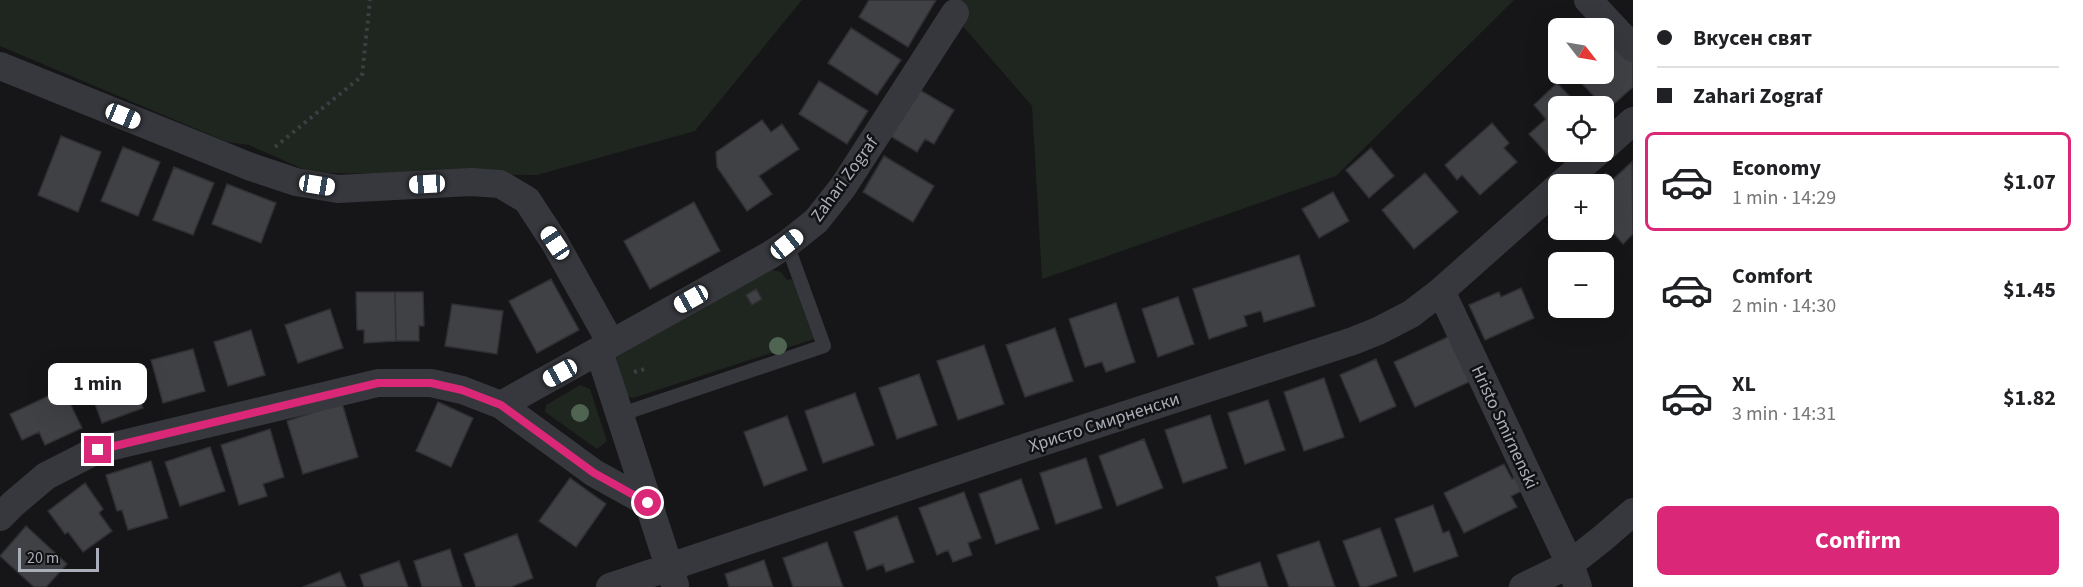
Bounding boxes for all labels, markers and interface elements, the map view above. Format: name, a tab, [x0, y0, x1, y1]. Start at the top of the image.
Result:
north arrow	[1548, 18, 1614, 84]
map controls	[1548, 18, 1614, 318]
text: Вкусен свят	[1693, 22, 1812, 54]
text: Zahari Zograf	[1693, 80, 1822, 112]
button: locate	[1548, 96, 1614, 162]
car	[103, 101, 143, 131]
street label: Zahari Zograf	[805, 131, 884, 227]
text: Economy	[1732, 152, 1821, 184]
icon: car	[1660, 155, 1714, 209]
text: $1.07	[2003, 166, 2056, 198]
car	[298, 173, 336, 197]
car	[409, 174, 445, 194]
button: +	[1548, 174, 1614, 240]
text: 1 min · 14:29	[1732, 184, 1836, 212]
car	[537, 223, 573, 263]
car	[767, 226, 807, 262]
button: −	[1548, 252, 1614, 318]
text: Comfort	[1732, 260, 1813, 292]
icon: car	[1660, 263, 1714, 317]
text: $1.45	[2003, 274, 2056, 306]
car	[671, 282, 711, 316]
text: 2 min · 14:30	[1732, 292, 1836, 320]
car	[540, 356, 580, 390]
street label: Hristo Smirnenski	[1465, 361, 1544, 493]
callout: 1 min	[48, 363, 148, 405]
text: XL	[1732, 368, 1756, 400]
text: 1 min	[73, 370, 122, 398]
icon: car	[1660, 371, 1714, 425]
text: $1.82	[2003, 382, 2056, 414]
street label: Христо Смирненски	[1026, 386, 1183, 459]
text: 3 min · 14:31	[1732, 400, 1836, 428]
route end	[84, 436, 111, 463]
route start	[634, 489, 661, 516]
button: Confirm	[1657, 506, 2059, 575]
scale bar	[18, 545, 99, 572]
text: 20 m	[27, 547, 59, 569]

